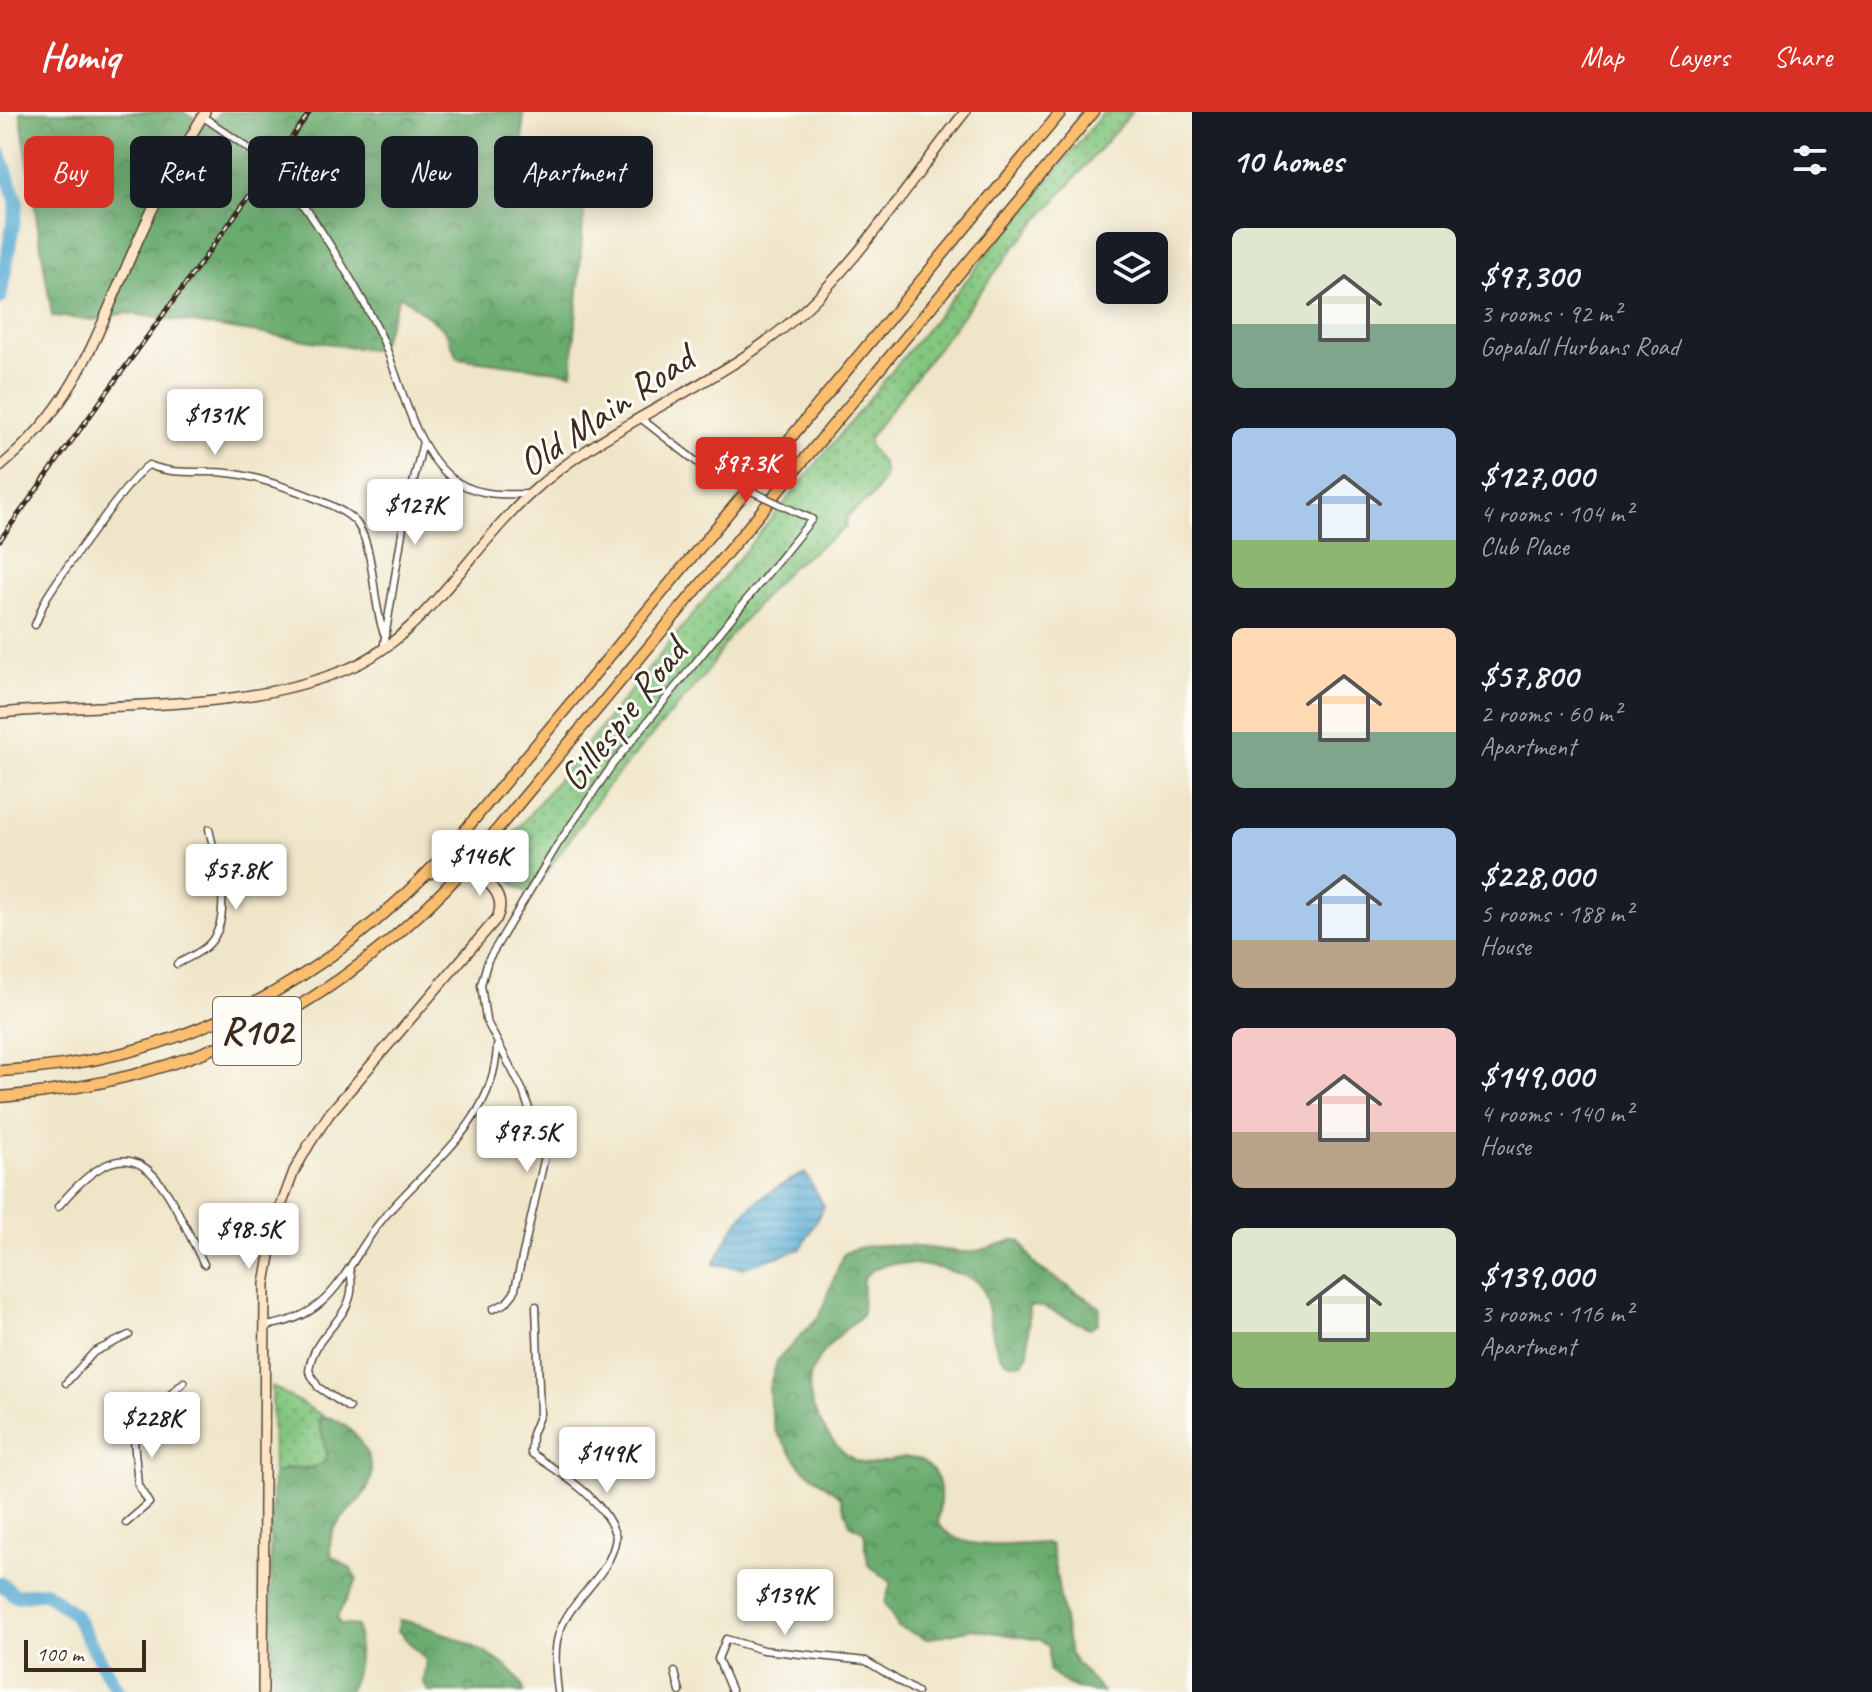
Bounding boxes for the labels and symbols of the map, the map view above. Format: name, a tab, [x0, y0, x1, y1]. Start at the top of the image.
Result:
street label: Old Main Road	[508, 330, 708, 488]
pin: $131K	[159, 389, 271, 457]
pin: $97.3K	[681, 437, 811, 505]
pin: $127K	[359, 479, 471, 547]
street label: Gillespie Road	[548, 623, 702, 801]
pin: $146K	[424, 830, 536, 898]
pin: $57.8K	[171, 844, 301, 912]
road number: R102	[213, 997, 301, 1065]
pin: $97.5K	[462, 1106, 592, 1174]
pin: $98.5K	[184, 1203, 314, 1271]
pin: $228K	[96, 1392, 208, 1460]
pin: $149K	[551, 1427, 663, 1495]
pin: $139K	[729, 1569, 841, 1637]
scale bar	[24, 1636, 146, 1672]

